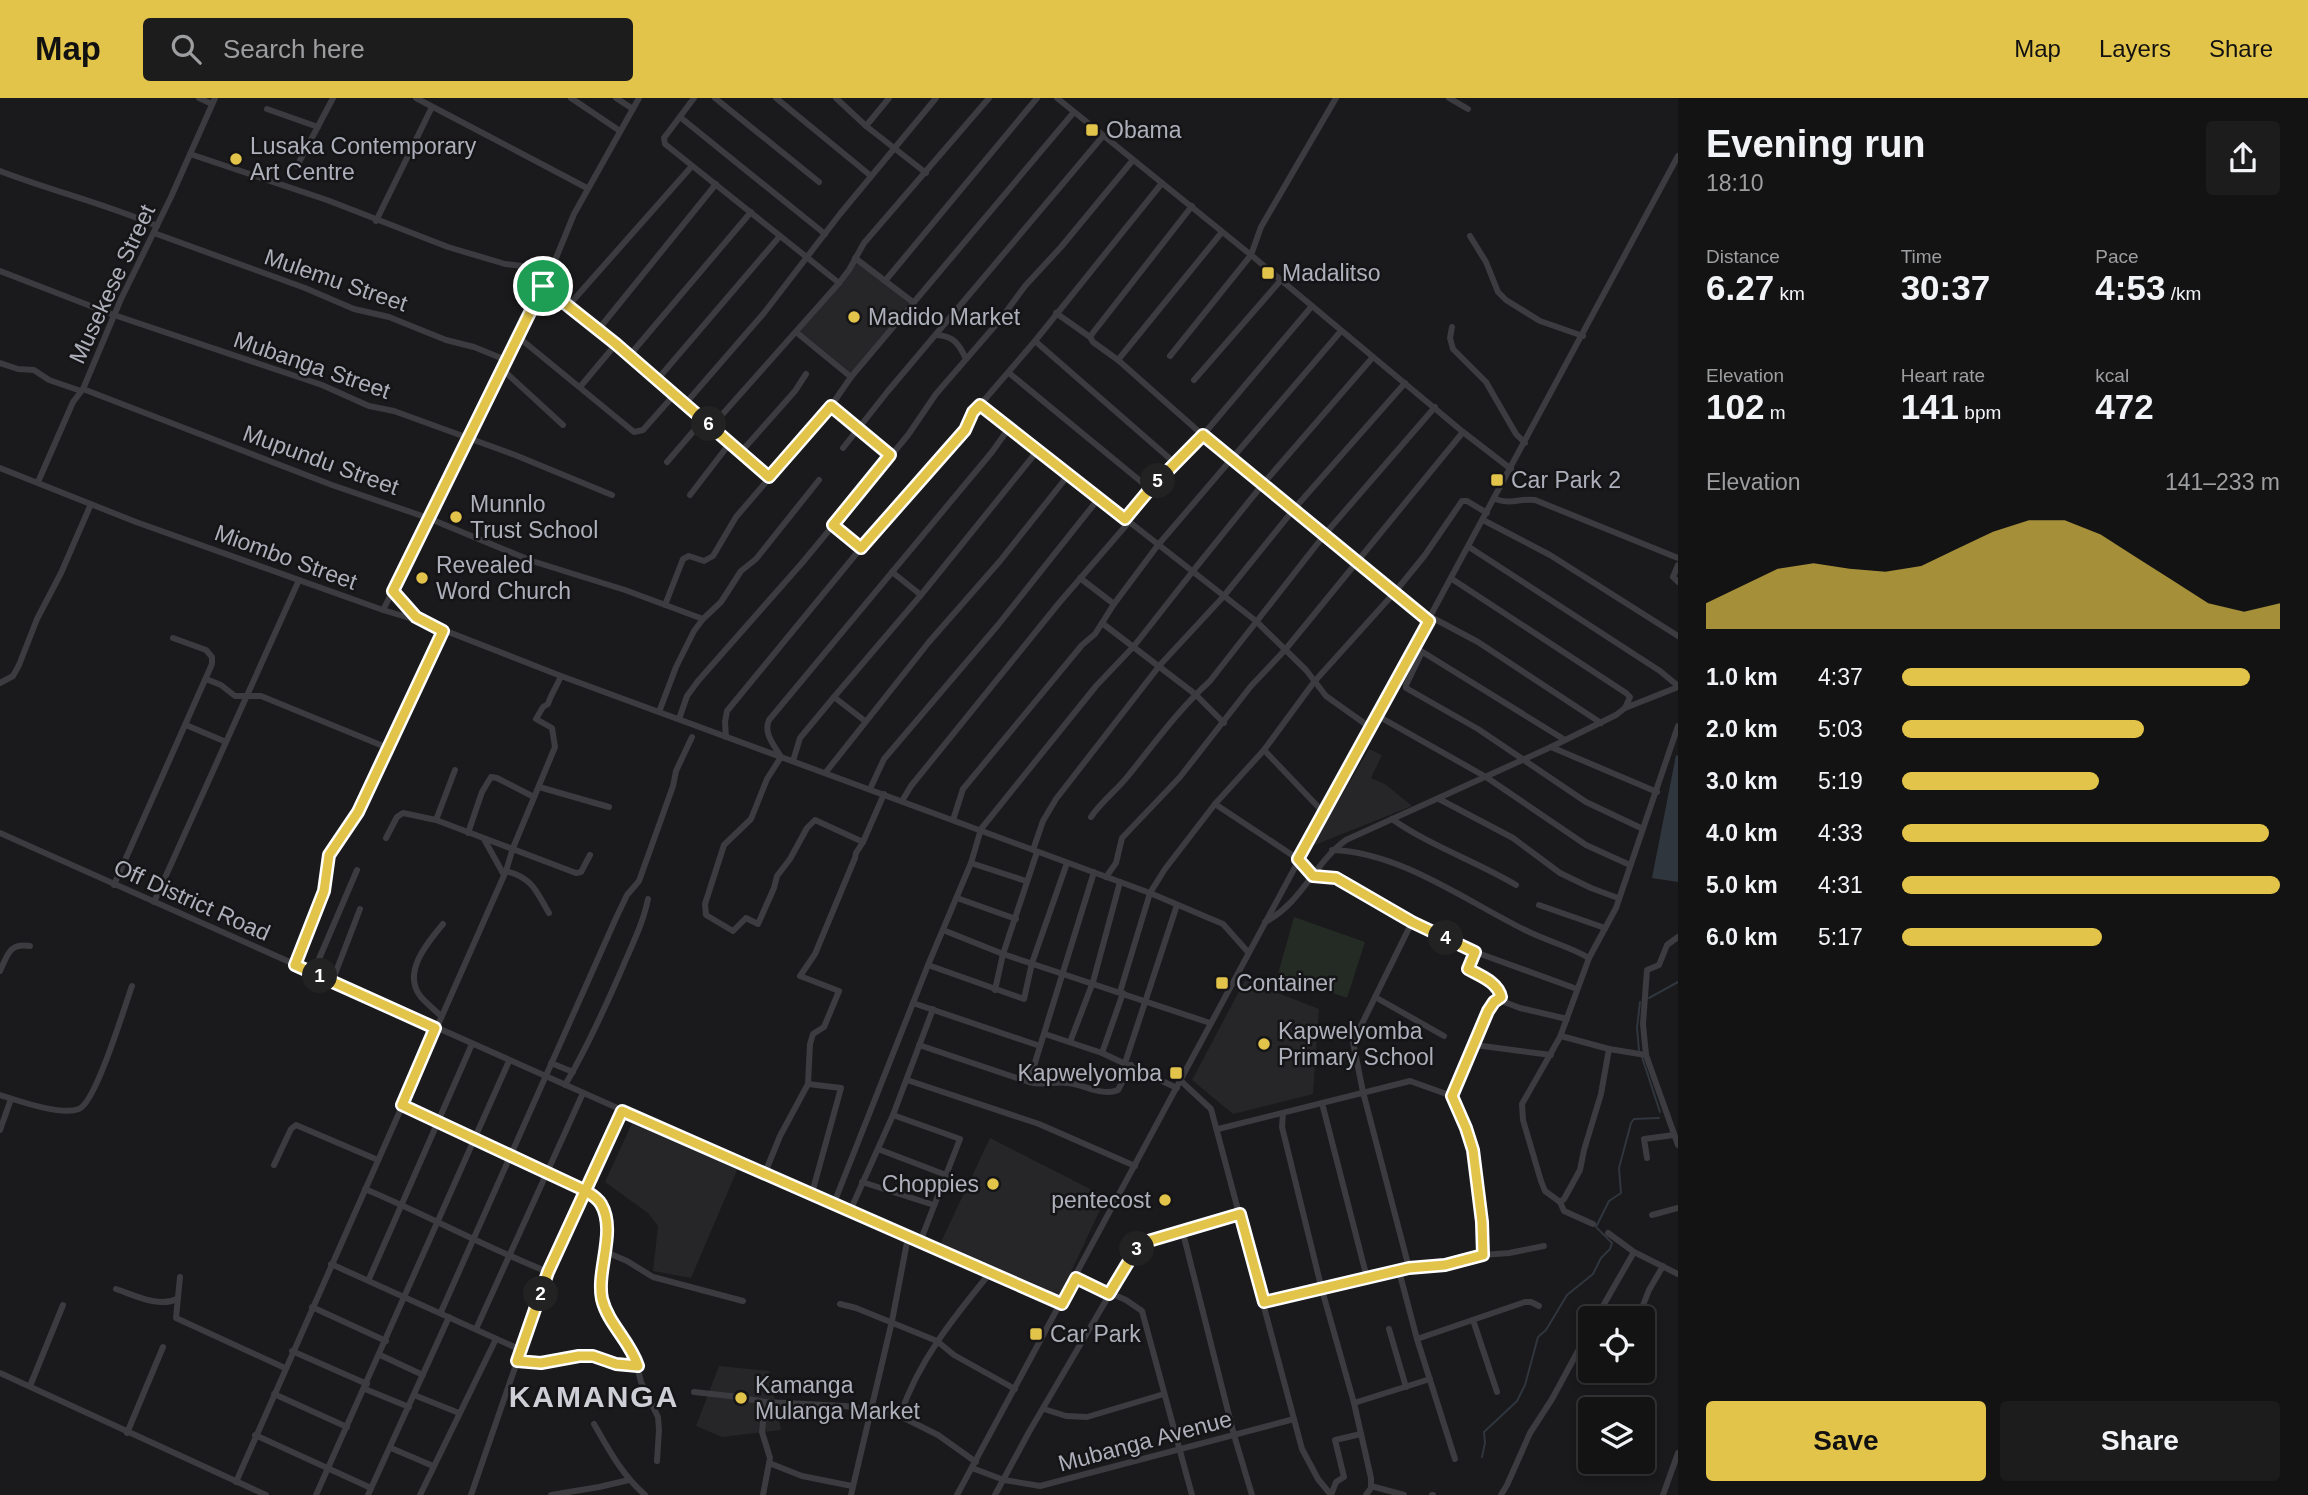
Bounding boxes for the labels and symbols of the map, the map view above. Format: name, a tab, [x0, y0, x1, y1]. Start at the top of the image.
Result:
place label: Obama	[1106, 117, 1182, 143]
marker: Obama	[1084, 122, 1100, 138]
place label: Lusaka Contemporary Art Centre	[250, 133, 477, 185]
marker: Lusaka Contemporary Art Centre	[228, 151, 244, 167]
street label: Musekese Street	[64, 200, 161, 368]
street label: Mulemu Street	[261, 243, 412, 317]
pin	[513, 256, 573, 316]
place label: Madalitso	[1282, 260, 1380, 286]
marker: Madalitso	[1260, 265, 1276, 281]
place label: Madido Market	[868, 304, 1021, 330]
marker: Madido Market	[846, 309, 862, 325]
street label: Mubanga Street	[230, 326, 394, 404]
pin: 6	[692, 406, 726, 442]
street label: Mupundu Street	[240, 420, 403, 500]
pin: 5	[1140, 464, 1176, 498]
place label: Car Park 2	[1511, 467, 1621, 493]
marker: Car Park 2	[1489, 472, 1505, 488]
place label: Munnlo Trust School	[470, 491, 598, 543]
marker: Munnlo Trust School	[448, 509, 464, 525]
street label: Miombo Street	[211, 519, 361, 595]
place label: Revealed Word Church	[436, 552, 571, 604]
marker: Revealed Word Church	[414, 570, 430, 586]
street label: Off District Road	[110, 854, 274, 946]
pin: 4	[1428, 920, 1464, 956]
pin: 1	[302, 958, 338, 994]
place label: Container	[1236, 970, 1336, 996]
marker: Container	[1214, 975, 1230, 991]
place label: Kapwelyomba Primary School	[1278, 1018, 1434, 1070]
marker: Kapwelyomba Primary School	[1256, 1036, 1272, 1052]
place label: Kapwelyomba	[1018, 1060, 1162, 1086]
marker: Kapwelyomba	[1168, 1065, 1184, 1081]
place label: Choppies	[882, 1171, 979, 1197]
marker: Choppies	[985, 1176, 1001, 1192]
place label: pentecost	[1051, 1187, 1152, 1213]
marker: pentecost	[1157, 1192, 1173, 1208]
pin: 3	[1120, 1232, 1154, 1266]
pin: 2	[524, 1276, 558, 1312]
place label: Car Park	[1050, 1321, 1141, 1347]
marker: Car Park	[1028, 1326, 1044, 1342]
place label: Kamanga Mulanga Market	[755, 1372, 921, 1424]
district label: KAMANGA	[509, 1380, 679, 1413]
marker: Kamanga Mulanga Market	[733, 1390, 749, 1406]
street label: Mubanga Avenue	[1055, 1405, 1235, 1477]

